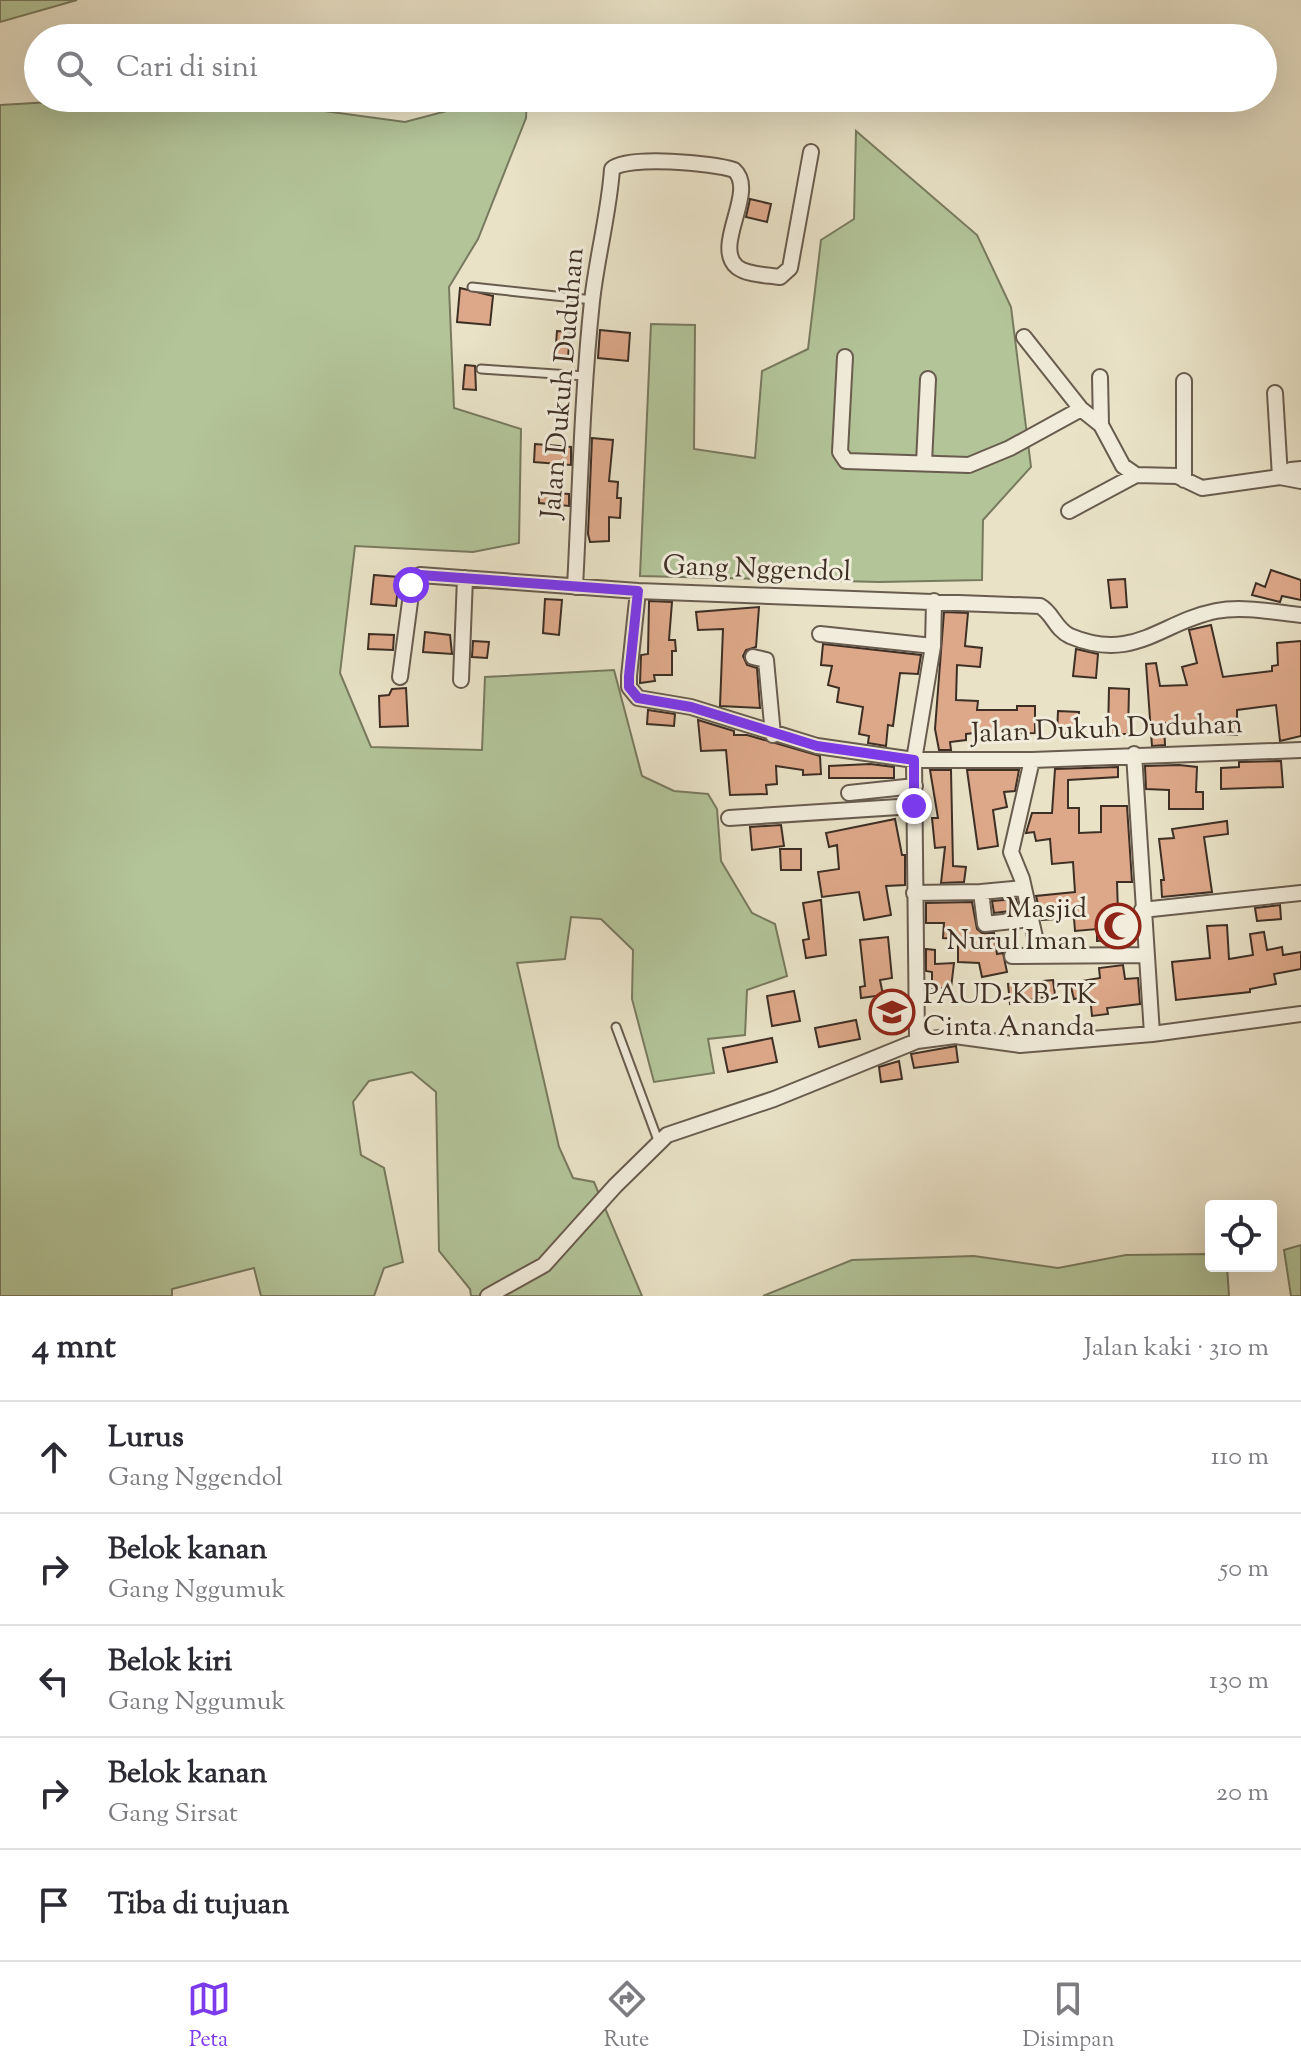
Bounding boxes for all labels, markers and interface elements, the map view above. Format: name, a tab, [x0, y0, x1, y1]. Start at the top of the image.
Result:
search box	[24, 24, 1277, 112]
icon: search	[52, 46, 96, 90]
text: Cari di sini	[116, 47, 258, 90]
street label: Jalan Dukuh Duduhan	[532, 246, 596, 522]
street label: Gang Nggendol	[662, 547, 852, 593]
route start	[393, 567, 429, 603]
street label: Jalan Dukuh Duduhan	[969, 705, 1243, 755]
route end	[896, 788, 932, 824]
place label: Masjid Nurul Iman	[946, 890, 1087, 962]
mosque icon: Masjid Nurul Iman	[1094, 902, 1142, 950]
place label: PAUD-KB-TK Cinta Ananda	[923, 976, 1097, 1048]
school or university icon: PAUD-KB-TK Cinta Ananda	[868, 988, 916, 1036]
map controls	[1205, 1200, 1277, 1272]
button: locate	[1205, 1200, 1277, 1272]
text: 4 mnt	[32, 1324, 116, 1373]
text: Jalan kaki · 310 m	[1084, 1330, 1269, 1367]
text: Lurus	[108, 1417, 184, 1460]
icon: ahead	[32, 1435, 76, 1479]
text: 110 m	[1211, 1439, 1269, 1476]
text: Gang Nggendol	[108, 1460, 283, 1497]
text: Belok kanan	[108, 1529, 267, 1572]
icon: right	[32, 1547, 76, 1591]
text: 50 m	[1219, 1551, 1269, 1588]
text: Gang Nggumuk	[108, 1572, 286, 1609]
text: Belok kiri	[108, 1641, 232, 1684]
icon: left	[32, 1659, 76, 1703]
text: 130 m	[1209, 1663, 1269, 1700]
text: Gang Nggumuk	[108, 1684, 286, 1721]
text: Belok kanan	[108, 1753, 267, 1796]
icon: right	[32, 1771, 76, 1815]
text: 20 m	[1216, 1775, 1269, 1812]
text: Gang Sirsat	[108, 1796, 238, 1833]
icon: arrive	[32, 1883, 76, 1927]
text: Tiba di tujuan	[108, 1884, 289, 1927]
tab: Peta	[187, 1977, 231, 2057]
tab: Rute	[604, 1977, 649, 2057]
tab: Disimpan	[1023, 1977, 1114, 2057]

